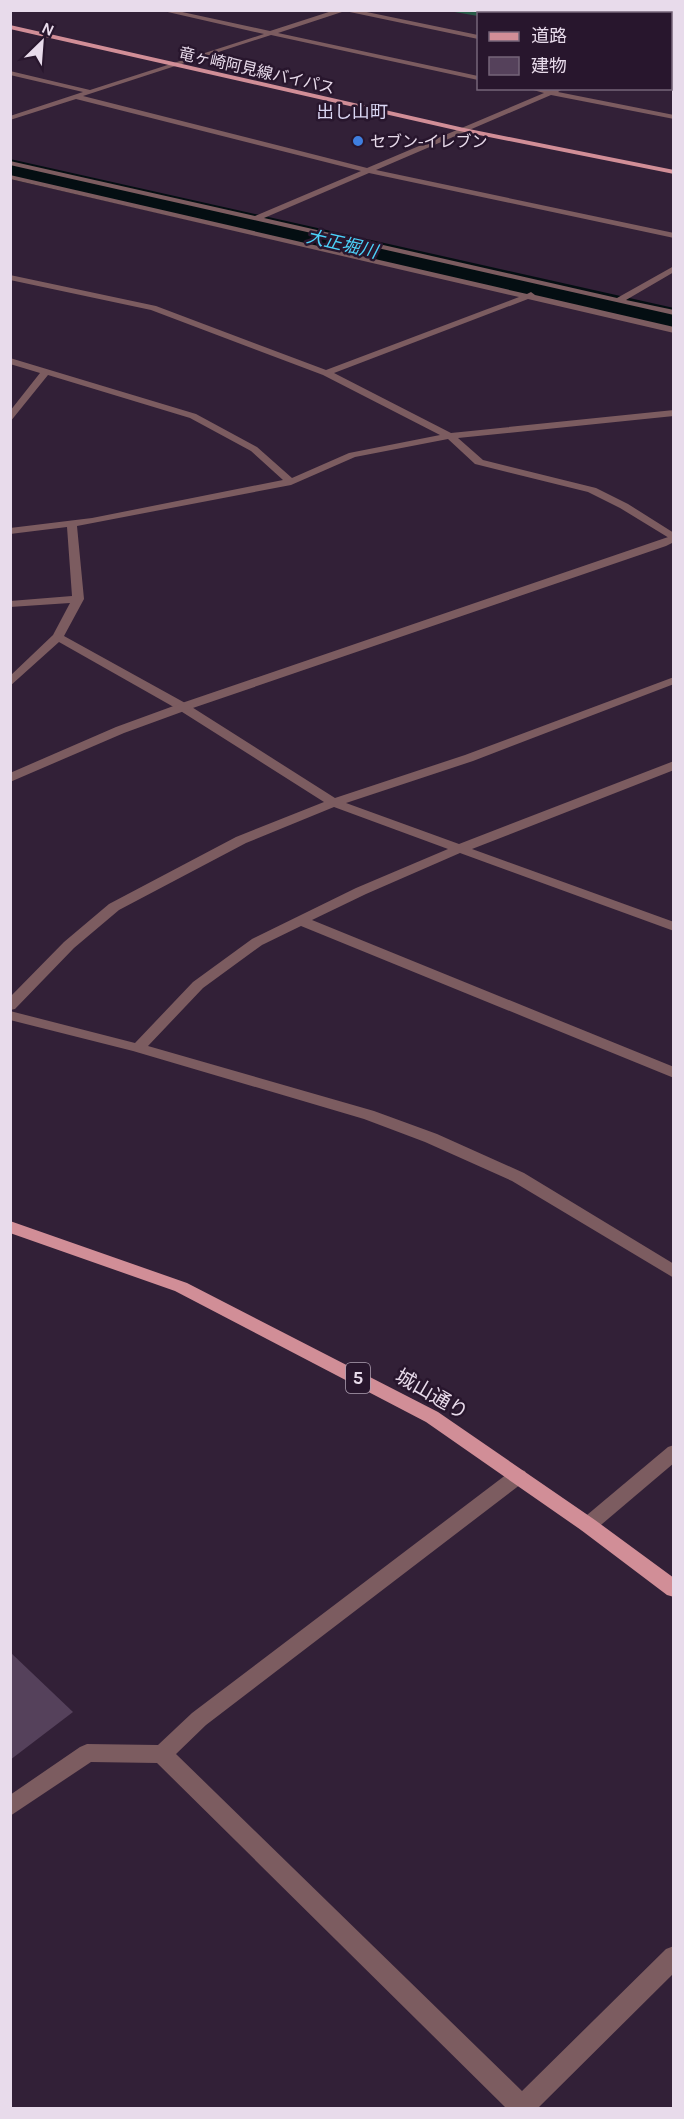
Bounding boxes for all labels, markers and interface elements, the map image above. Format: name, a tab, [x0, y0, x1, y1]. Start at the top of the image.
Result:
north arrow	[12, 12, 72, 72]
legend	[477, 12, 672, 90]
text: N	[39, 18, 57, 40]
text: 道路	[531, 25, 567, 47]
street label: 竜ヶ崎阿見線バイパス	[177, 43, 337, 98]
text: 建物	[531, 55, 567, 77]
district label: 出し山町	[316, 101, 388, 123]
place label: セブン-イレブン	[370, 132, 488, 151]
marker: セブン-イレブン	[351, 134, 365, 148]
water label: 大正堀川	[304, 225, 382, 263]
road number: 5	[346, 1363, 370, 1393]
street label: 城山通り	[391, 1364, 472, 1424]

